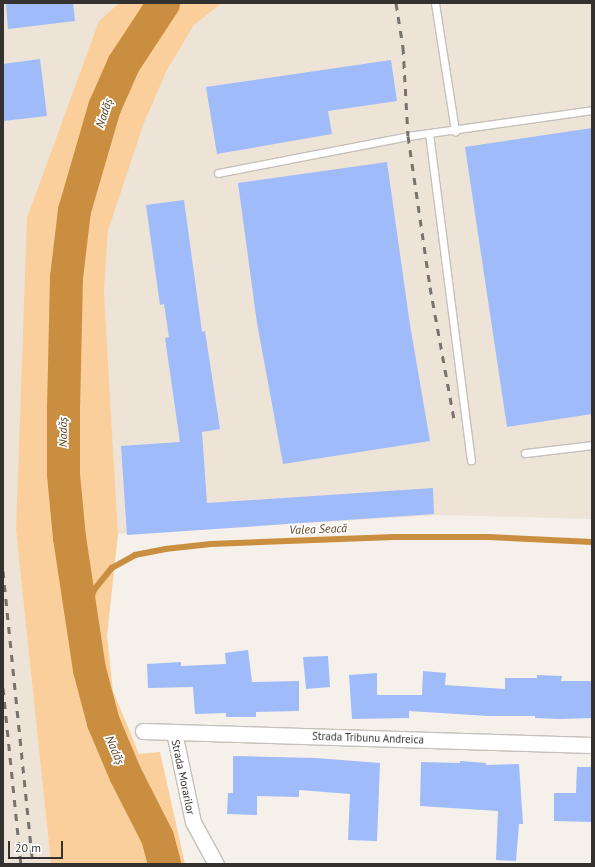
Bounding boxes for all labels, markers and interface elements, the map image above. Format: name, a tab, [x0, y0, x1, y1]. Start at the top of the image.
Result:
water label: Nadăș	[92, 96, 116, 130]
water label: Nadăș	[56, 417, 70, 447]
water label: Valea Seacă	[289, 521, 347, 537]
street label: Strada Tribunu Andreica	[312, 729, 424, 747]
water label: Nadăș	[102, 733, 128, 767]
street label: Strada Morarilor	[169, 738, 197, 816]
scale bar	[10, 833, 65, 859]
text: 20 m	[15, 840, 41, 855]

